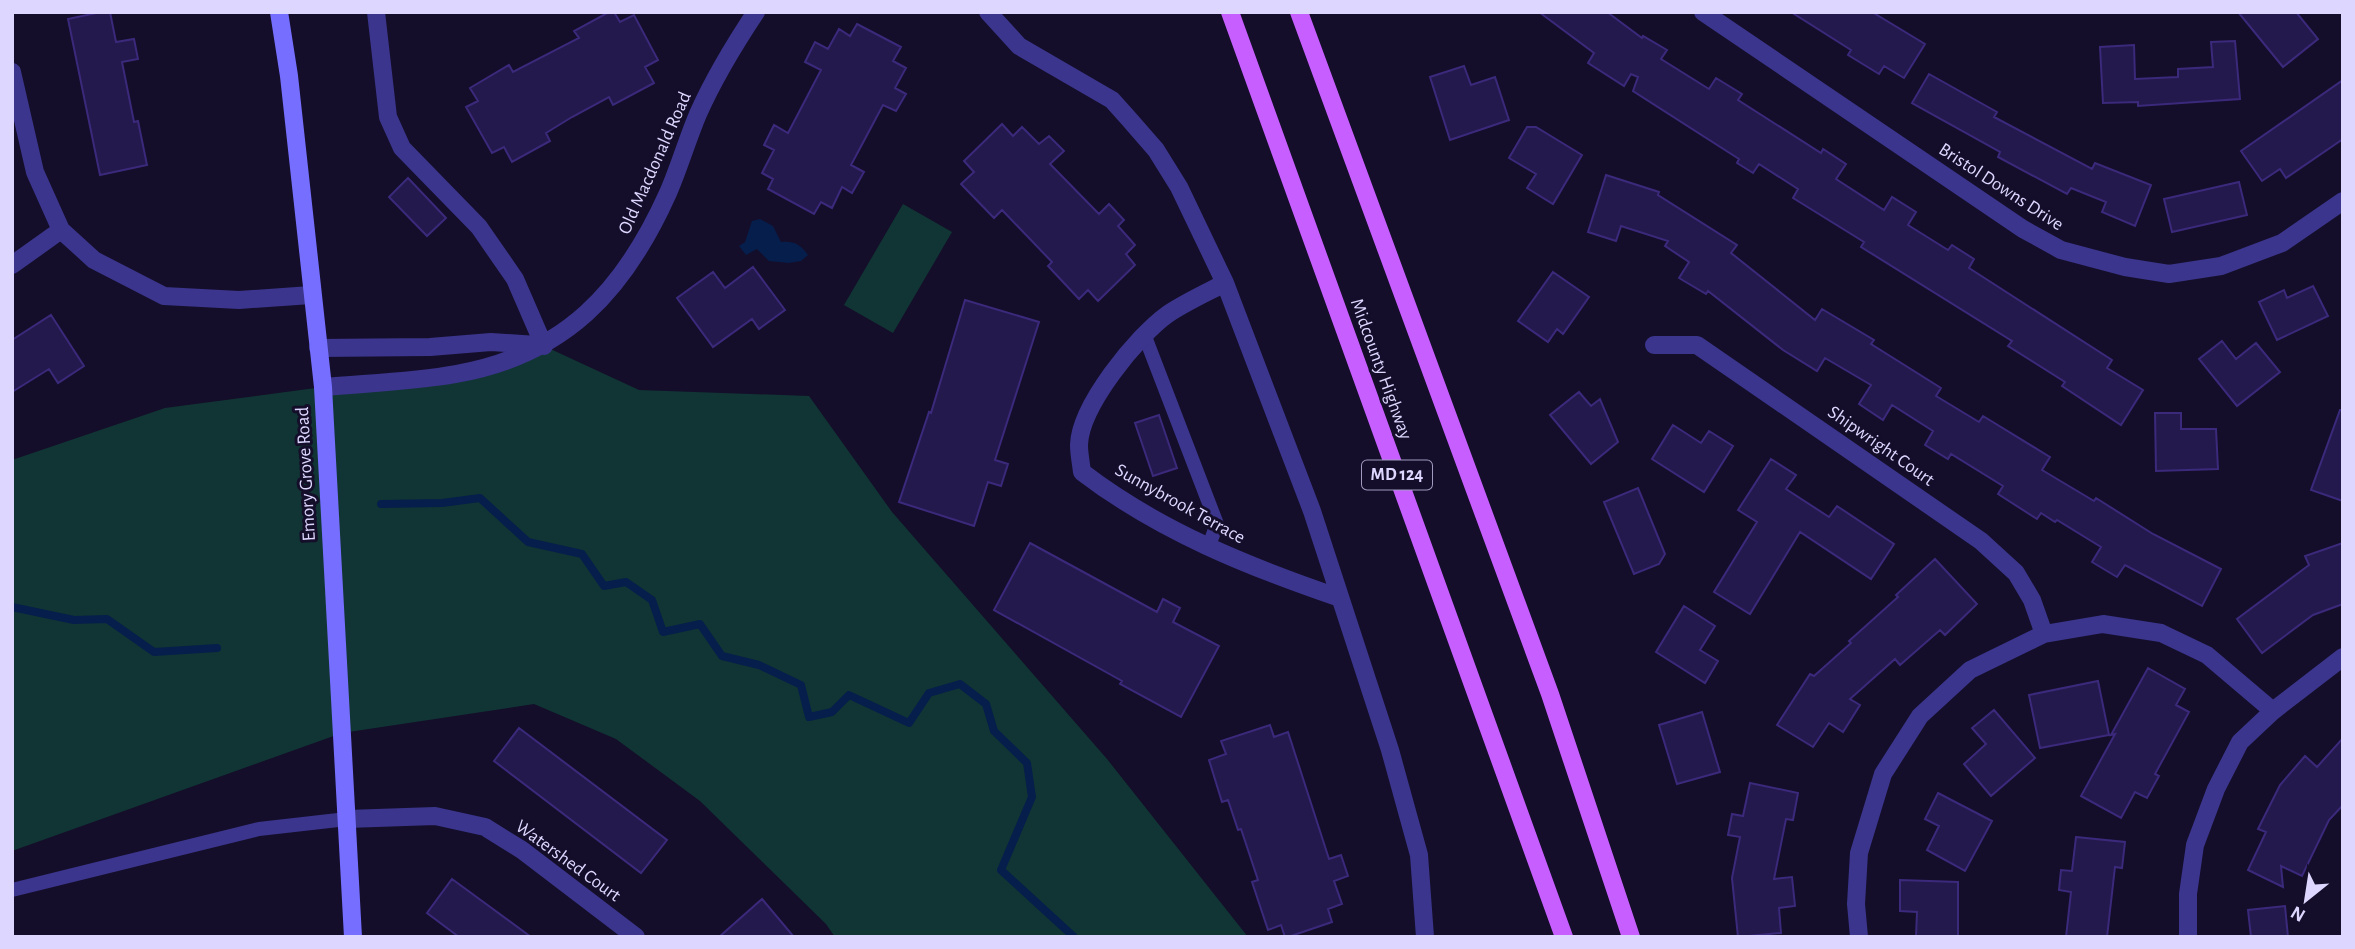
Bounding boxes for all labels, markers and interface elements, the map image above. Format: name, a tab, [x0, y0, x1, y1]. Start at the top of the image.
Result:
street label: Old Macdonald Road	[615, 89, 695, 237]
street label: Bristol Downs Drive	[1935, 140, 2067, 234]
street label: Midcounty Highway	[1347, 296, 1415, 442]
street label: Shipwright Court	[1824, 402, 1938, 490]
street label: Emory Grove Road	[293, 406, 319, 542]
street label: Sunnybrook Terrace	[1112, 460, 1248, 548]
road number: MD 124	[1362, 461, 1432, 490]
street label: Watershed Court	[512, 817, 624, 905]
north arrow	[2271, 865, 2341, 935]
text: N	[2288, 902, 2309, 925]

